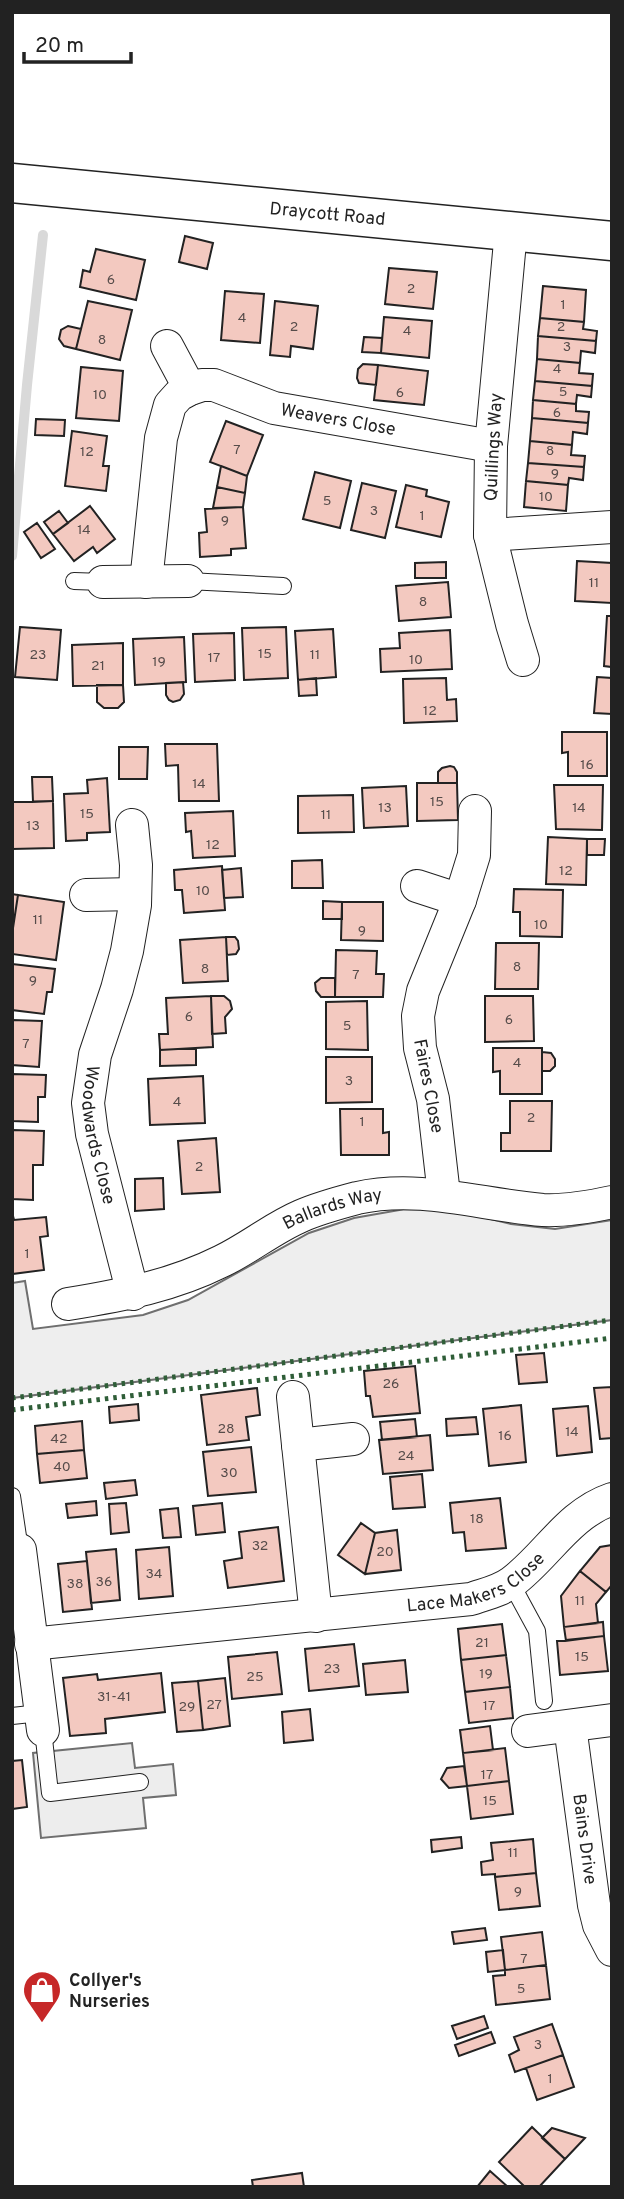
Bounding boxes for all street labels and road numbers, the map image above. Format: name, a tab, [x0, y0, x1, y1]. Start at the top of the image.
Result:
street label: Draycott Road	[268, 198, 386, 232]
street label: Quillings Way	[480, 392, 509, 502]
street label: Weavers Close	[279, 399, 397, 442]
street label: Faires Close	[407, 1037, 448, 1135]
street label: Woodwards Close	[75, 1063, 120, 1207]
street label: Ballards Way	[279, 1184, 383, 1236]
street label: Lace Makers Close	[406, 1548, 550, 1619]
street label: Bains Drive	[566, 1792, 601, 1886]

